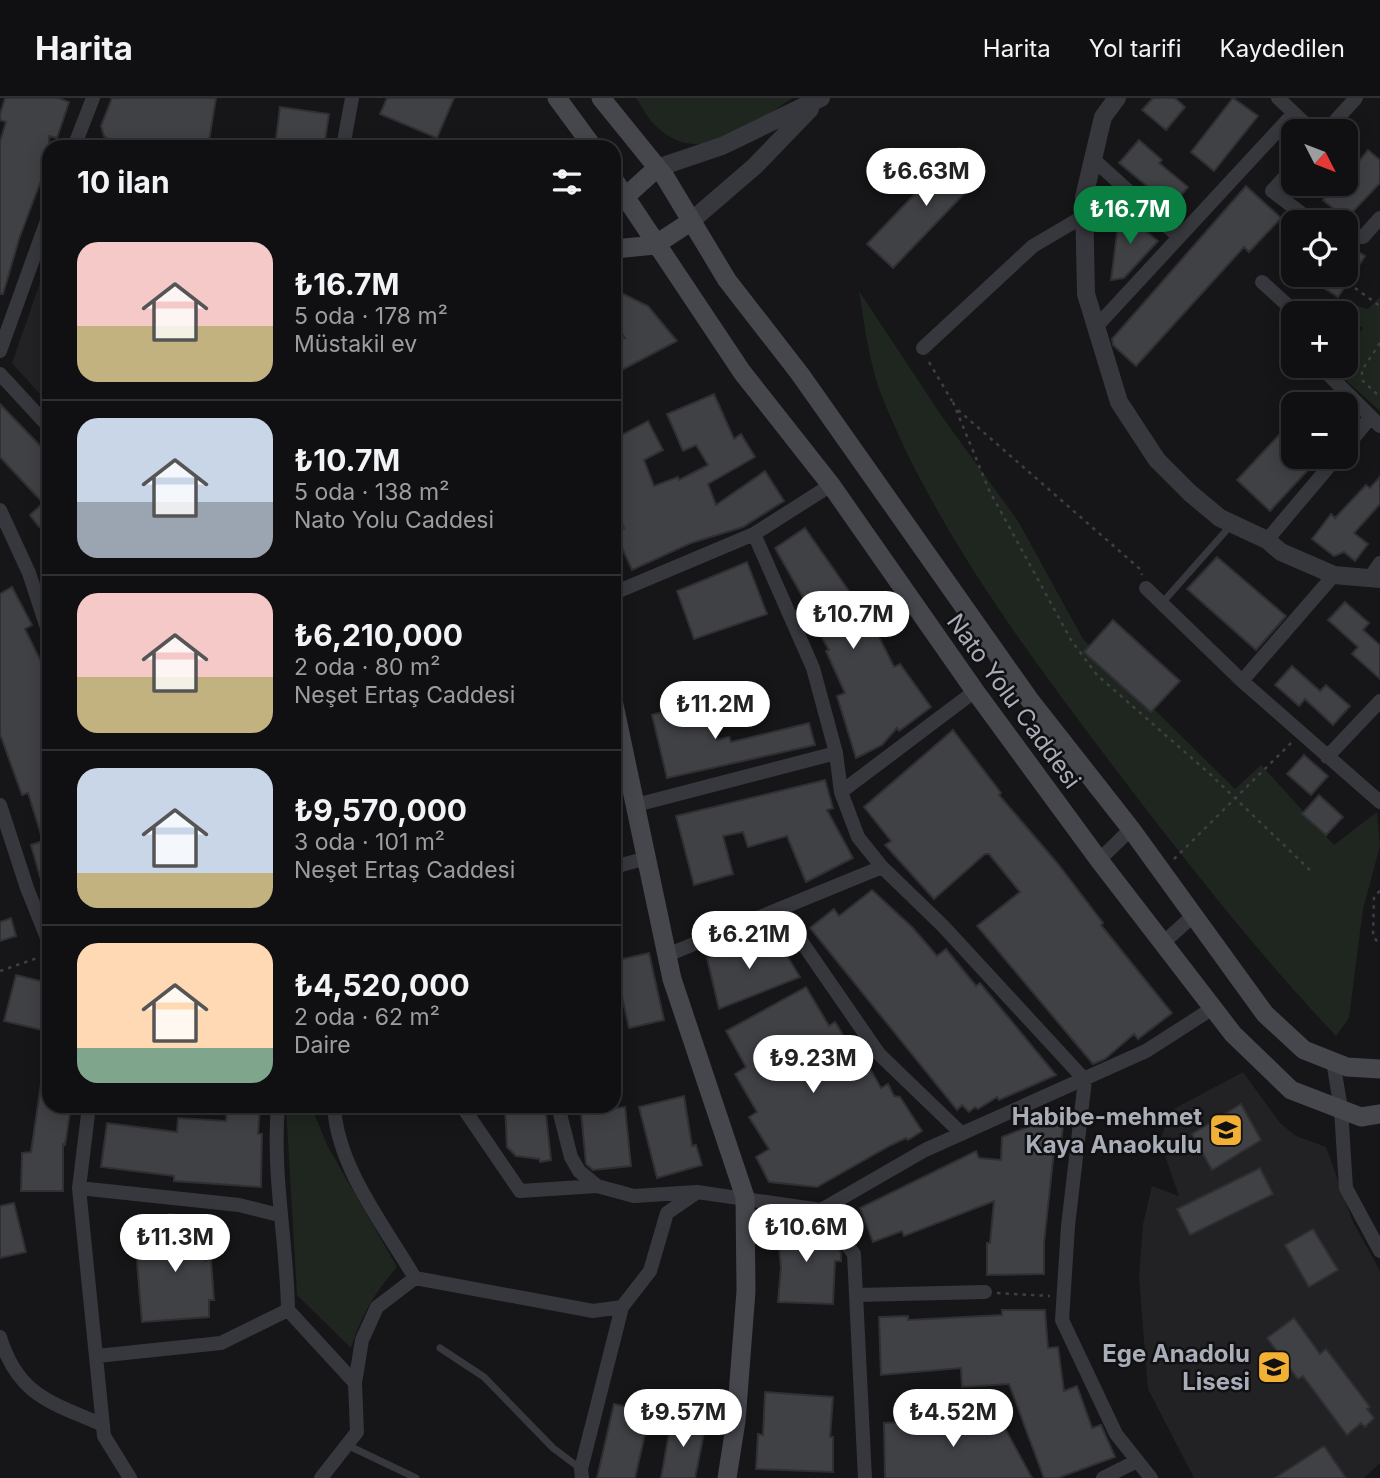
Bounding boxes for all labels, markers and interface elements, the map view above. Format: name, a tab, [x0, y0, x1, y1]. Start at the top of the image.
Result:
text: Harita	[35, 28, 133, 68]
text: Harita	[983, 34, 1051, 63]
text: Yol tarifi	[1089, 34, 1182, 63]
text: Kaydedilen	[1220, 34, 1345, 63]
north arrow	[1281, 119, 1358, 196]
map controls	[1281, 119, 1358, 469]
pin: ₺6.63M	[869, 148, 983, 208]
text: ₺6.63M	[882, 157, 970, 185]
icon: filters	[548, 163, 586, 201]
text: 10 ilan	[77, 164, 170, 200]
pin: ₺16.7M	[1073, 186, 1187, 246]
text: ₺16.7M	[1090, 195, 1170, 223]
button: locate	[1281, 210, 1358, 287]
text: ₺16.7M	[294, 266, 400, 302]
icon: home	[133, 270, 217, 354]
button: +	[1281, 301, 1358, 378]
text: 5 oda · 178 m²	[294, 302, 448, 330]
text: Müstakil ev	[294, 330, 417, 358]
button: −	[1281, 392, 1358, 469]
text: ₺10.7M	[294, 442, 400, 478]
icon: home	[133, 446, 217, 530]
text: 5 oda · 138 m²	[294, 478, 449, 506]
text: Nato Yolu Caddesi	[294, 506, 494, 534]
pin: ₺10.7M	[796, 592, 910, 651]
text: ₺10.7M	[812, 600, 894, 628]
street label: Nato Yolu Caddesi	[941, 608, 1087, 794]
text: ₺6,210,000	[294, 617, 463, 653]
icon: home	[133, 621, 217, 705]
text: 2 oda · 80 m²	[294, 653, 440, 681]
text: Neşet Ertaş Caddesi	[294, 681, 515, 709]
pin: ₺11.2M	[658, 682, 772, 741]
text: ₺11.2M	[676, 690, 754, 718]
text: ₺9,570,000	[294, 792, 467, 828]
icon: home	[133, 796, 217, 880]
text: 3 oda · 101 m²	[294, 828, 445, 856]
text: Neşet Ertaş Caddesi	[294, 856, 515, 884]
pin: ₺6.21M	[692, 912, 806, 971]
text: ₺6.21M	[708, 920, 790, 948]
text: ₺4,520,000	[294, 967, 470, 1003]
icon: home	[133, 971, 217, 1055]
text: 2 oda · 62 m²	[294, 1003, 440, 1031]
text: Daire	[294, 1031, 351, 1059]
pin: ₺9.23M	[756, 1035, 870, 1095]
text: ₺9.23M	[769, 1044, 857, 1072]
place label: Habibe-mehmet Kaya Anaokulu	[1012, 1102, 1202, 1159]
school or university icon: Habibe-mehmet Kaya Anaokulu	[1207, 1111, 1245, 1149]
pin: ₺10.6M	[749, 1204, 863, 1264]
text: ₺10.6M	[765, 1213, 847, 1241]
pin: ₺11.3M	[118, 1214, 232, 1274]
text: ₺11.3M	[136, 1223, 214, 1251]
place label: Ege Anadolu Lisesi	[1102, 1339, 1250, 1396]
school or university icon: Ege Anadolu Lisesi	[1255, 1348, 1293, 1386]
pin: ₺9.57M	[626, 1390, 740, 1449]
pin: ₺4.52M	[896, 1390, 1010, 1449]
text: ₺9.57M	[640, 1398, 726, 1426]
text: ₺4.52M	[909, 1398, 997, 1426]

